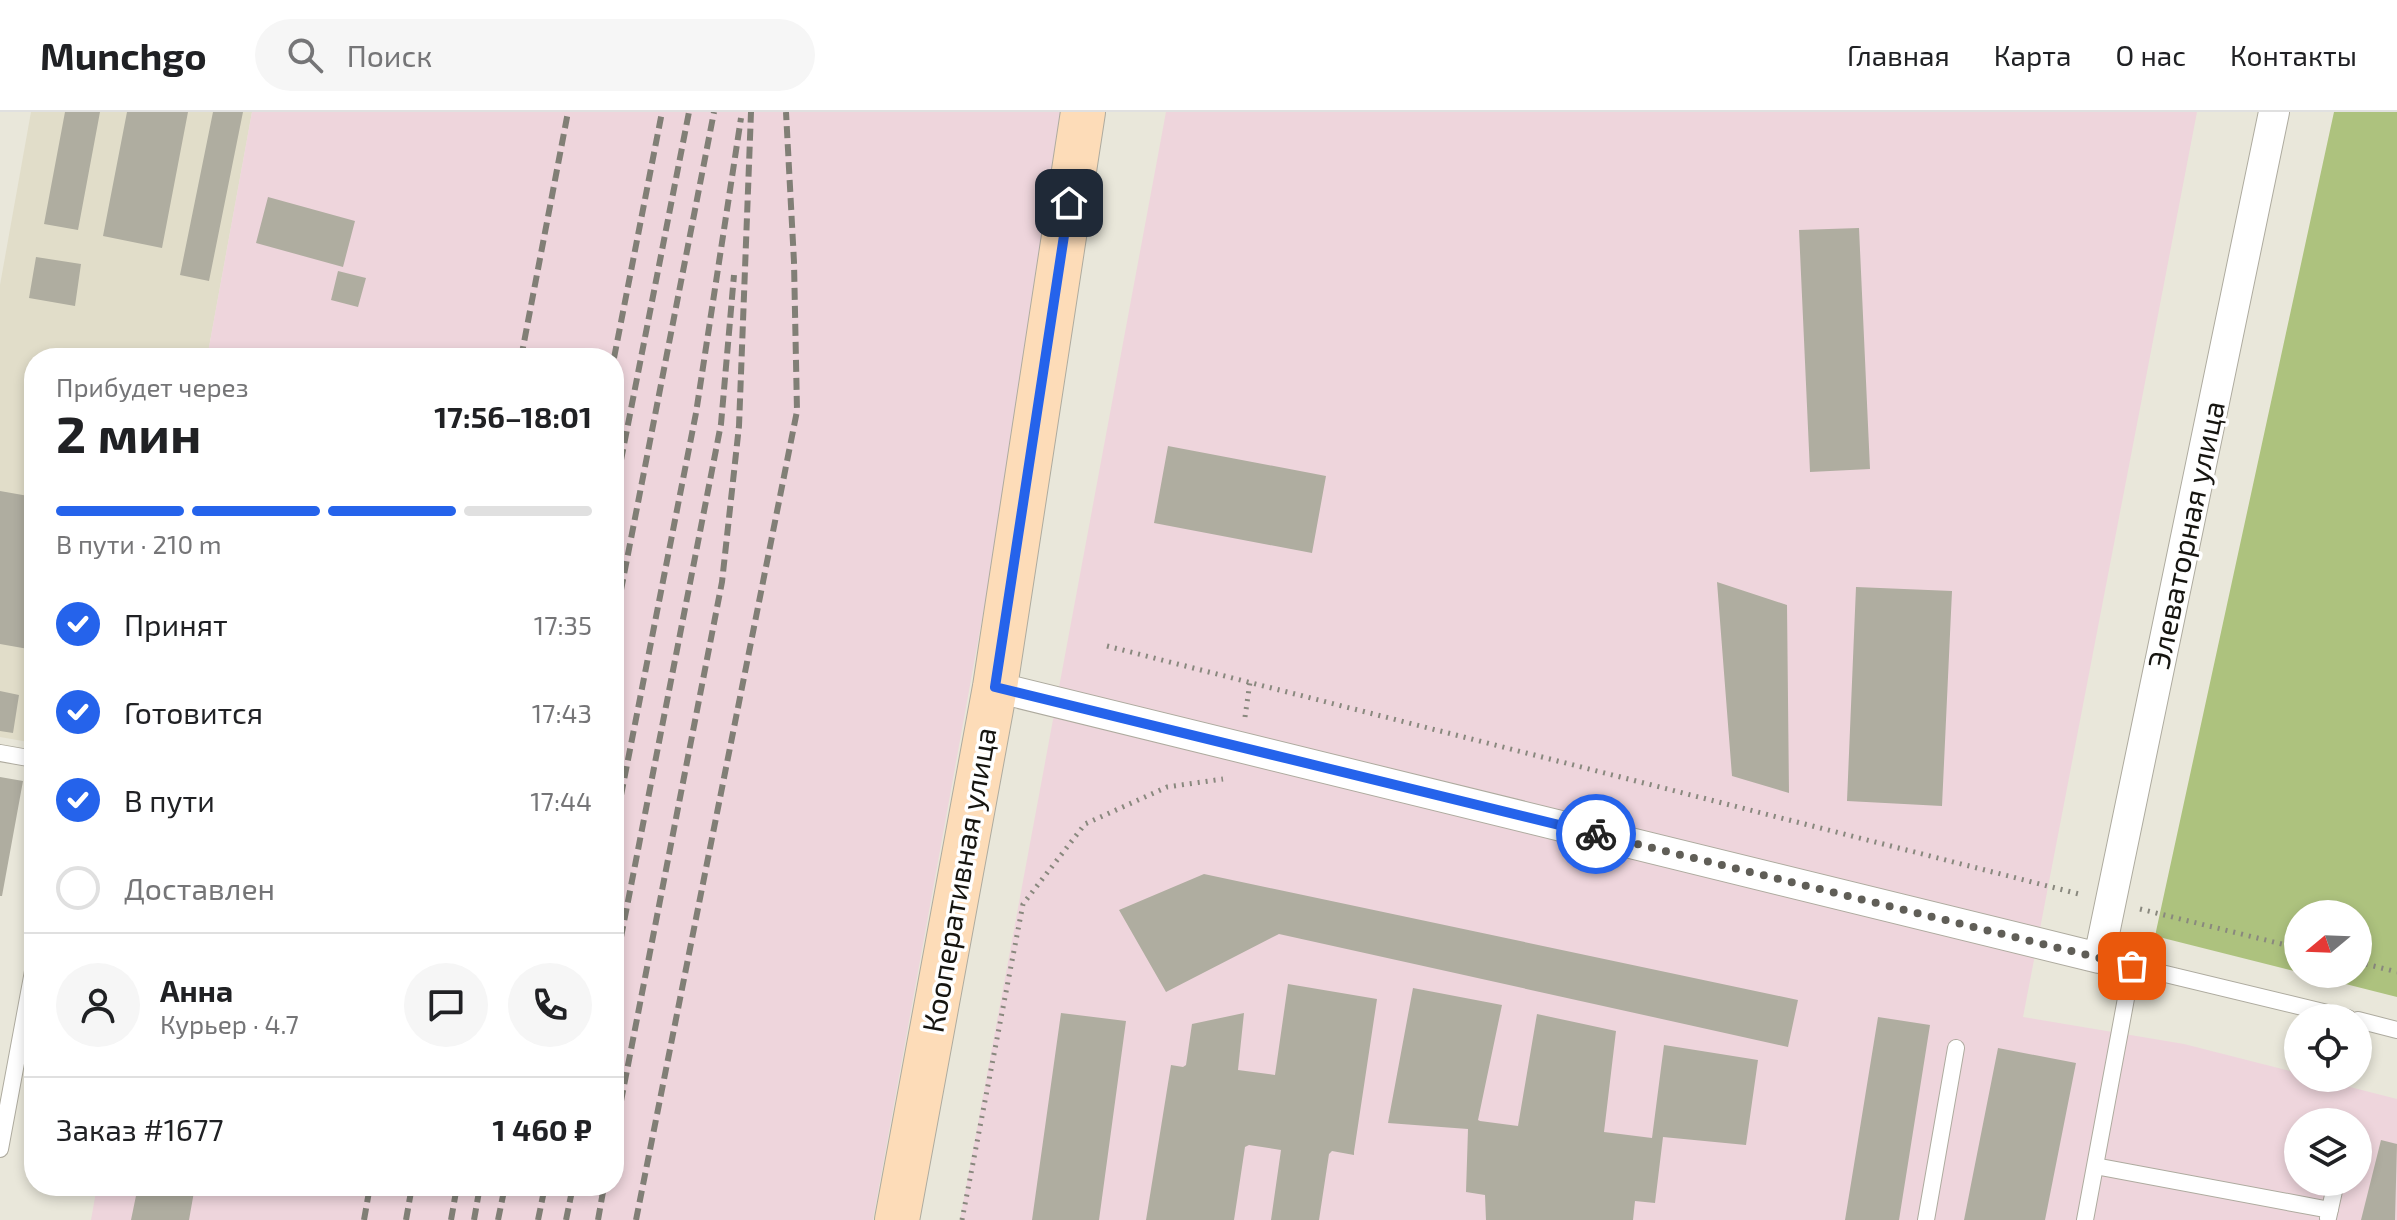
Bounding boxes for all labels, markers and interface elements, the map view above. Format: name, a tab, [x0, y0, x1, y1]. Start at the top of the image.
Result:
search box	[255, 19, 815, 91]
text: Munchgo	[40, 32, 207, 78]
icon: search	[283, 33, 327, 77]
text: Поиск	[347, 37, 432, 73]
text: Главная	[1847, 38, 1950, 72]
text: Карта	[1994, 38, 2072, 72]
text: О нас	[2116, 38, 2186, 72]
text: Контакты	[2230, 38, 2357, 72]
pin	[1035, 169, 1103, 237]
icon: home	[1047, 181, 1091, 225]
text: Прибудет через	[56, 371, 249, 402]
street label: Элеваторная улица	[2139, 397, 2232, 672]
text: 17:56–18:01	[434, 398, 592, 434]
text: 2 мин	[56, 401, 201, 463]
text: В пути · 210 m	[56, 528, 222, 559]
icon: check	[56, 602, 100, 646]
text: Принят	[124, 606, 228, 642]
text: 17:35	[534, 609, 592, 640]
icon: check	[56, 690, 100, 734]
text: Готовится	[124, 694, 263, 730]
text: 17:43	[532, 697, 592, 728]
street label: Кооперативная улица	[913, 724, 1004, 1035]
icon: check	[56, 778, 100, 822]
text: В пути	[124, 782, 215, 818]
text: 17:44	[530, 785, 592, 816]
courier	[1556, 794, 1636, 874]
icon: bike	[1574, 812, 1618, 856]
text: Доставлен	[124, 870, 275, 906]
north arrow	[2284, 900, 2372, 988]
map controls	[2284, 900, 2372, 1196]
pin	[2098, 932, 2166, 1000]
icon: bag	[2110, 944, 2154, 988]
button: person	[56, 963, 140, 1047]
button: chat	[404, 963, 488, 1047]
button: phone	[508, 963, 592, 1047]
text: Анна	[160, 972, 233, 1008]
button: locate	[2284, 1004, 2372, 1092]
text: Курьер · 4.7	[160, 1008, 299, 1039]
button: layers	[2284, 1108, 2372, 1196]
text: Заказ #1677	[56, 1111, 224, 1147]
text: 1 460 ₽	[493, 1111, 592, 1147]

